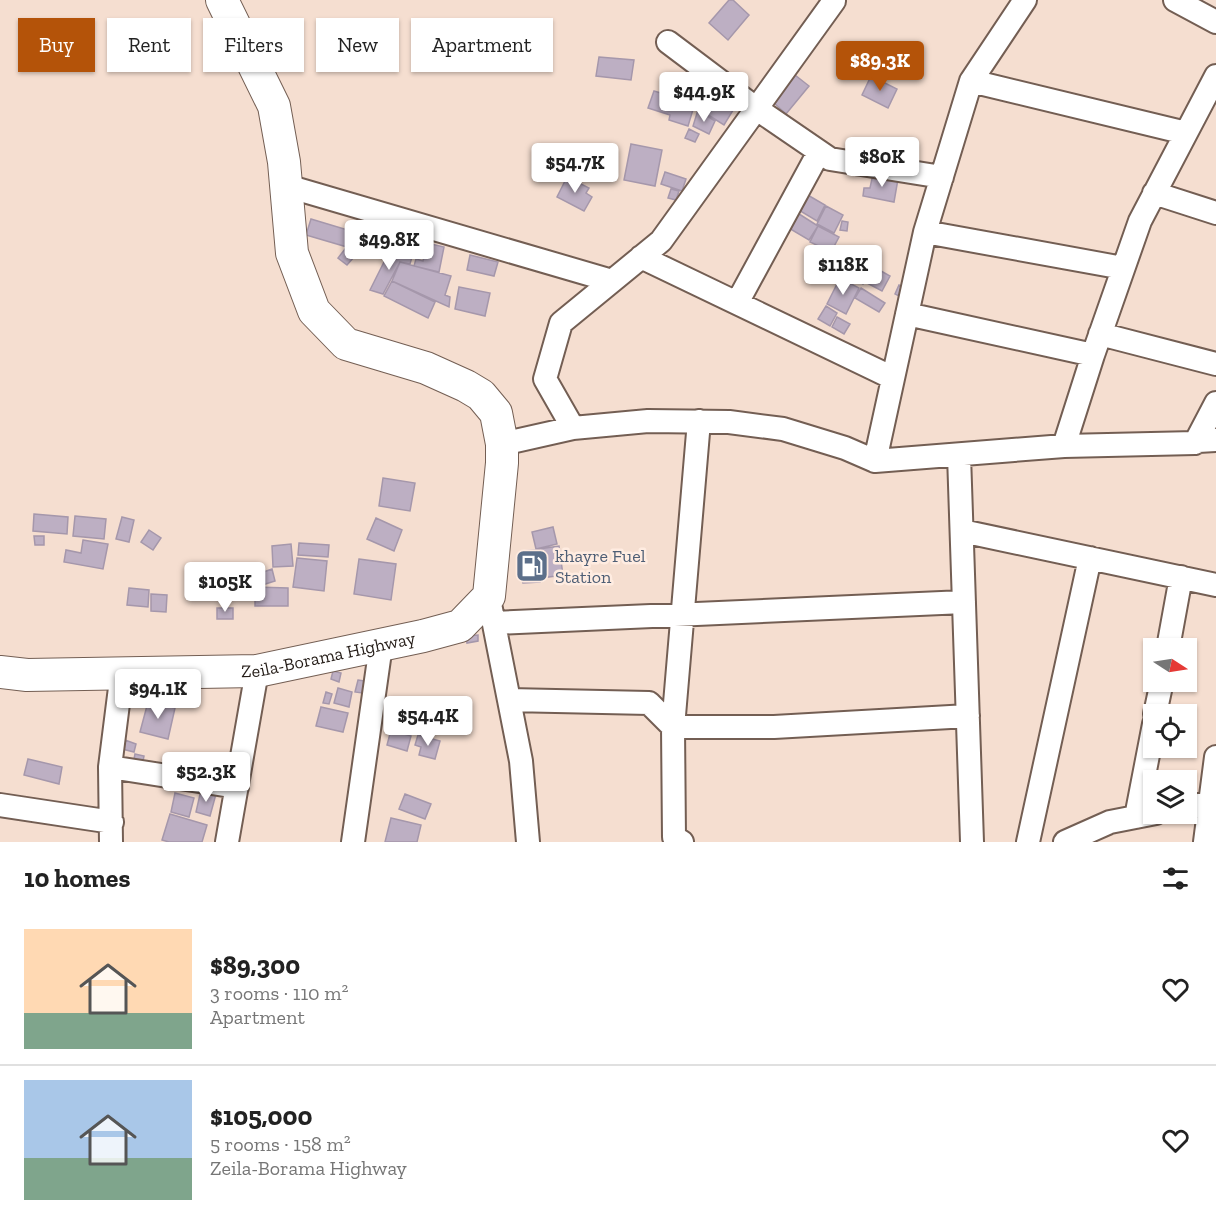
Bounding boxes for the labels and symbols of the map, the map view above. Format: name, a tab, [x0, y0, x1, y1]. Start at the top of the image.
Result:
pin: $89.3K	[831, 41, 929, 92]
pin: $44.9K	[655, 72, 753, 123]
pin: $80K	[846, 137, 918, 188]
pin: $54.7K	[526, 143, 624, 194]
pin: $49.8K	[340, 220, 438, 271]
pin: $118K	[801, 245, 885, 296]
place label: khayre Fuel Station	[555, 545, 646, 588]
fuel station icon: khayre Fuel Station	[514, 548, 550, 584]
pin: $105K	[183, 562, 267, 613]
street label: Zeila-Borama Highway	[241, 627, 418, 682]
north arrow	[1143, 638, 1197, 692]
pin: $94.1K	[109, 669, 207, 720]
pin: $54.4K	[379, 696, 477, 747]
pin: $52.3K	[157, 752, 255, 803]

